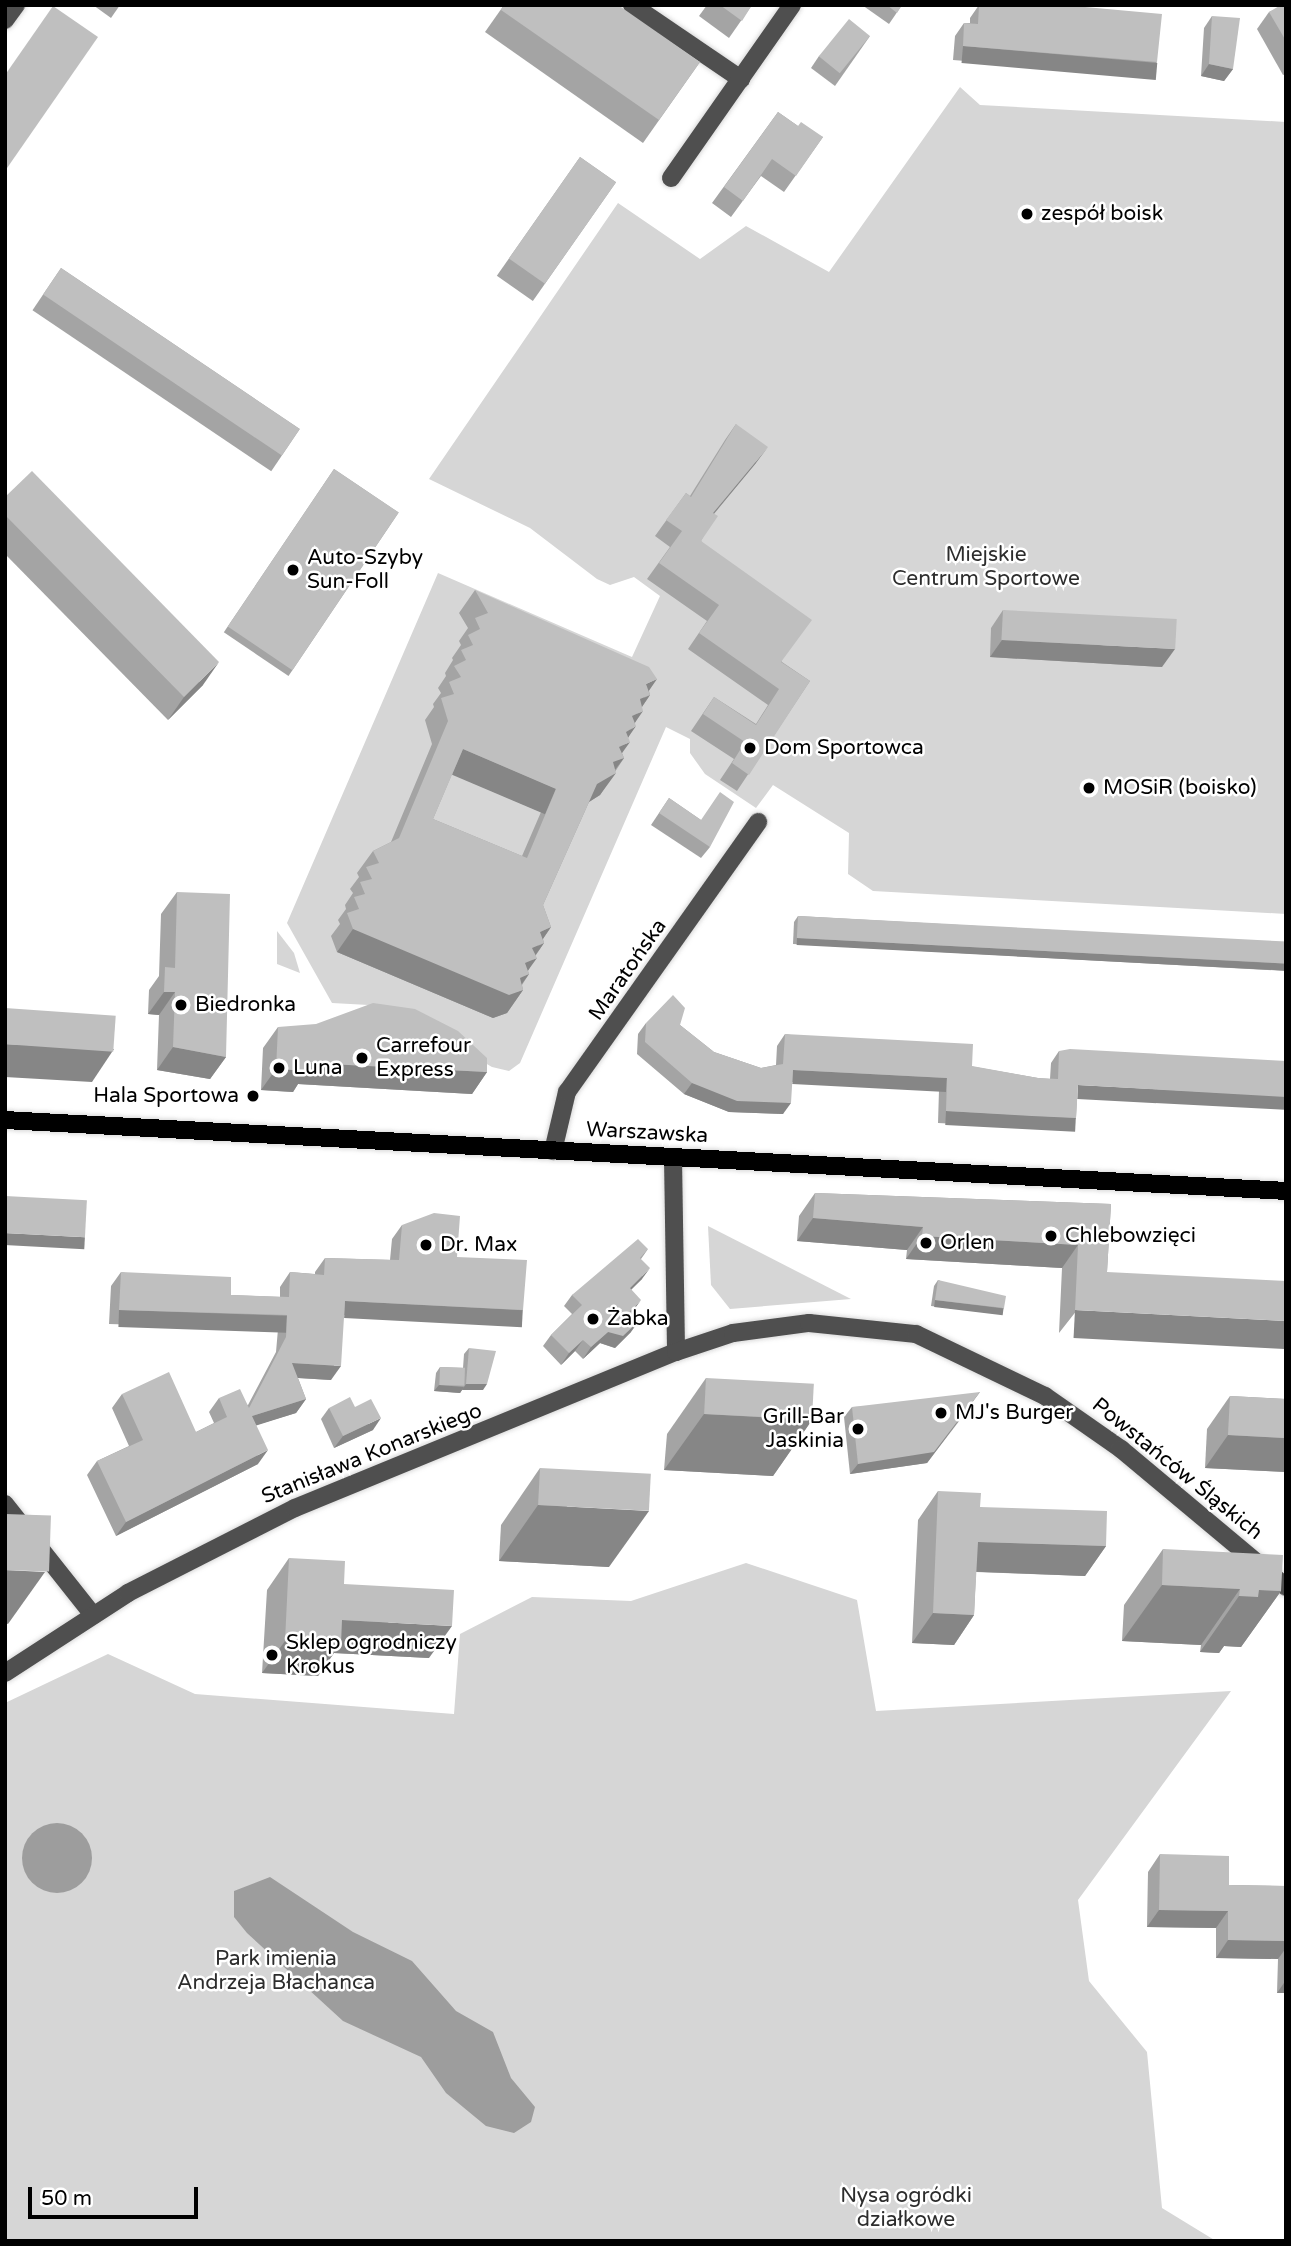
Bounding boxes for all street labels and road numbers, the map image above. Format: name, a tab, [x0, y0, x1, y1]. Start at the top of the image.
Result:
street label: Maratońska	[584, 914, 672, 1026]
street label: Warszawska	[585, 1117, 709, 1149]
street label: Powstańców Śląskich	[1087, 1393, 1267, 1545]
street label: Stanisława Konarskiego	[258, 1398, 486, 1510]

